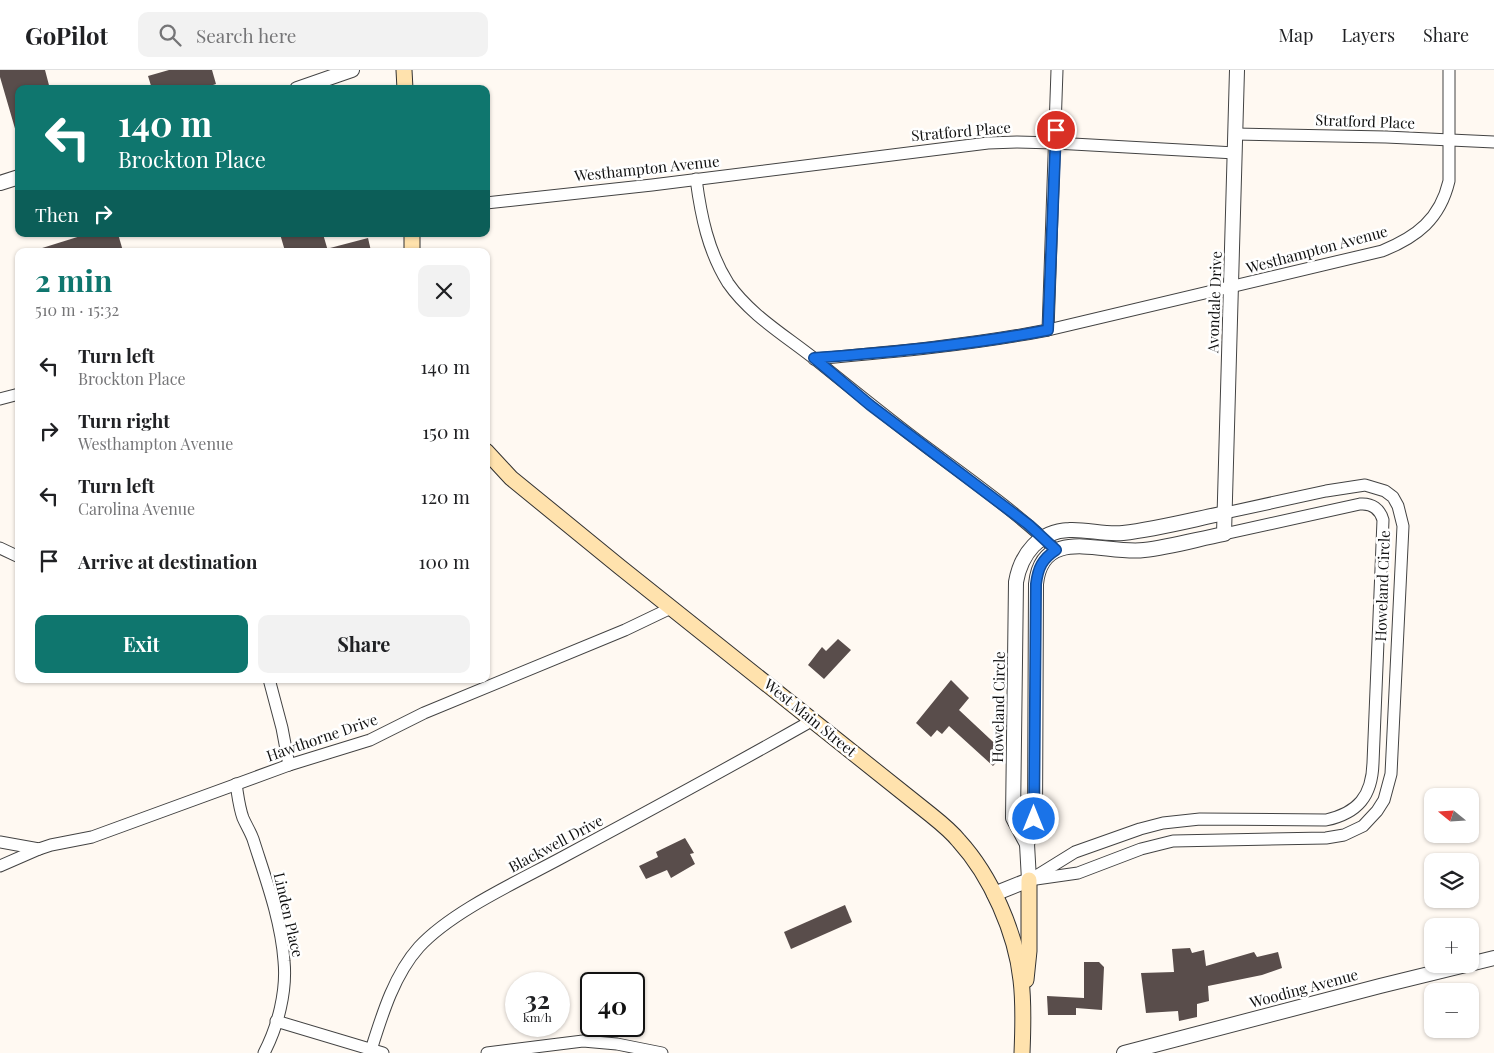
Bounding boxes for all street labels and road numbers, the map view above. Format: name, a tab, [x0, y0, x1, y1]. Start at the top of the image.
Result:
street label: Stratford Place	[1315, 109, 1415, 133]
street label: Stratford Place	[910, 117, 1012, 145]
street label: Westhampton Avenue	[572, 150, 720, 186]
street label: Westhampton Avenue	[1243, 221, 1390, 278]
street label: Avondale Drive	[1202, 251, 1226, 354]
street label: Howeland Circle	[1370, 530, 1394, 642]
street label: Howeland Circle	[987, 651, 1009, 763]
street label: West Main Street	[759, 673, 862, 761]
street label: Hawthorne Drive	[263, 709, 380, 765]
street label: Blackwell Drive	[505, 810, 606, 876]
street label: Linden Place	[270, 870, 308, 959]
street label: Wooding Avenue	[1246, 964, 1360, 1012]

